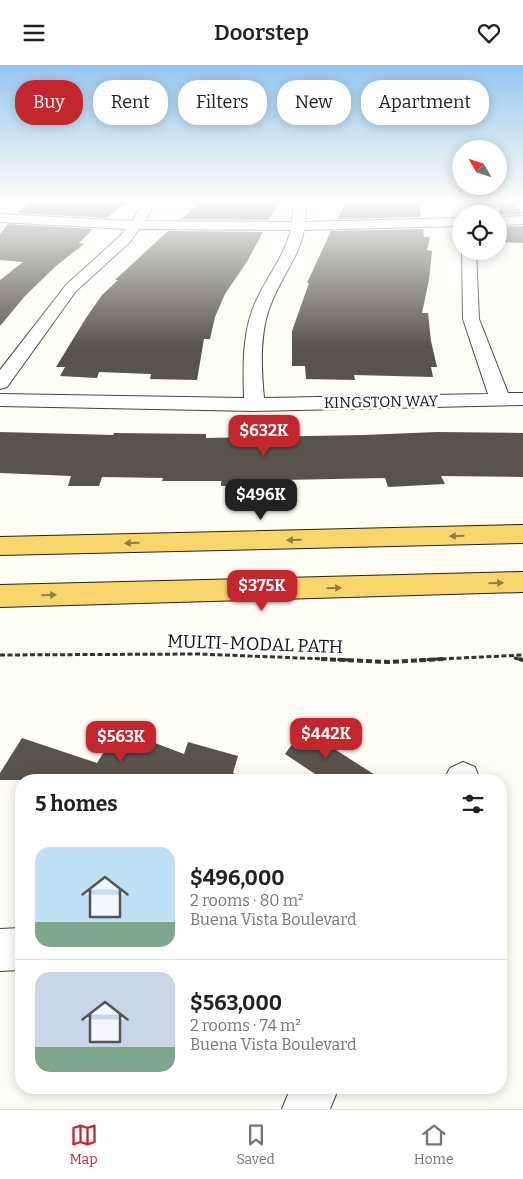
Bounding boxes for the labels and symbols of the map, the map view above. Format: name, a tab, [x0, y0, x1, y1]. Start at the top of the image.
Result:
north arrow	[452, 140, 508, 195]
street label: KINGSTON WAY	[324, 392, 439, 412]
pin: $632K	[229, 415, 299, 457]
pin: $496K	[226, 479, 296, 521]
one-way arrow	[449, 532, 465, 540]
one-way arrow	[286, 537, 302, 545]
one-way arrow	[124, 540, 140, 548]
pin: $375K	[227, 569, 297, 612]
one-way arrow	[488, 579, 504, 587]
one-way arrow	[326, 584, 342, 592]
one-way arrow	[41, 591, 57, 599]
street label: MULTI-MODAL PATH	[167, 630, 343, 658]
pin: $442K	[291, 717, 361, 760]
pin: $563K	[86, 721, 156, 763]

